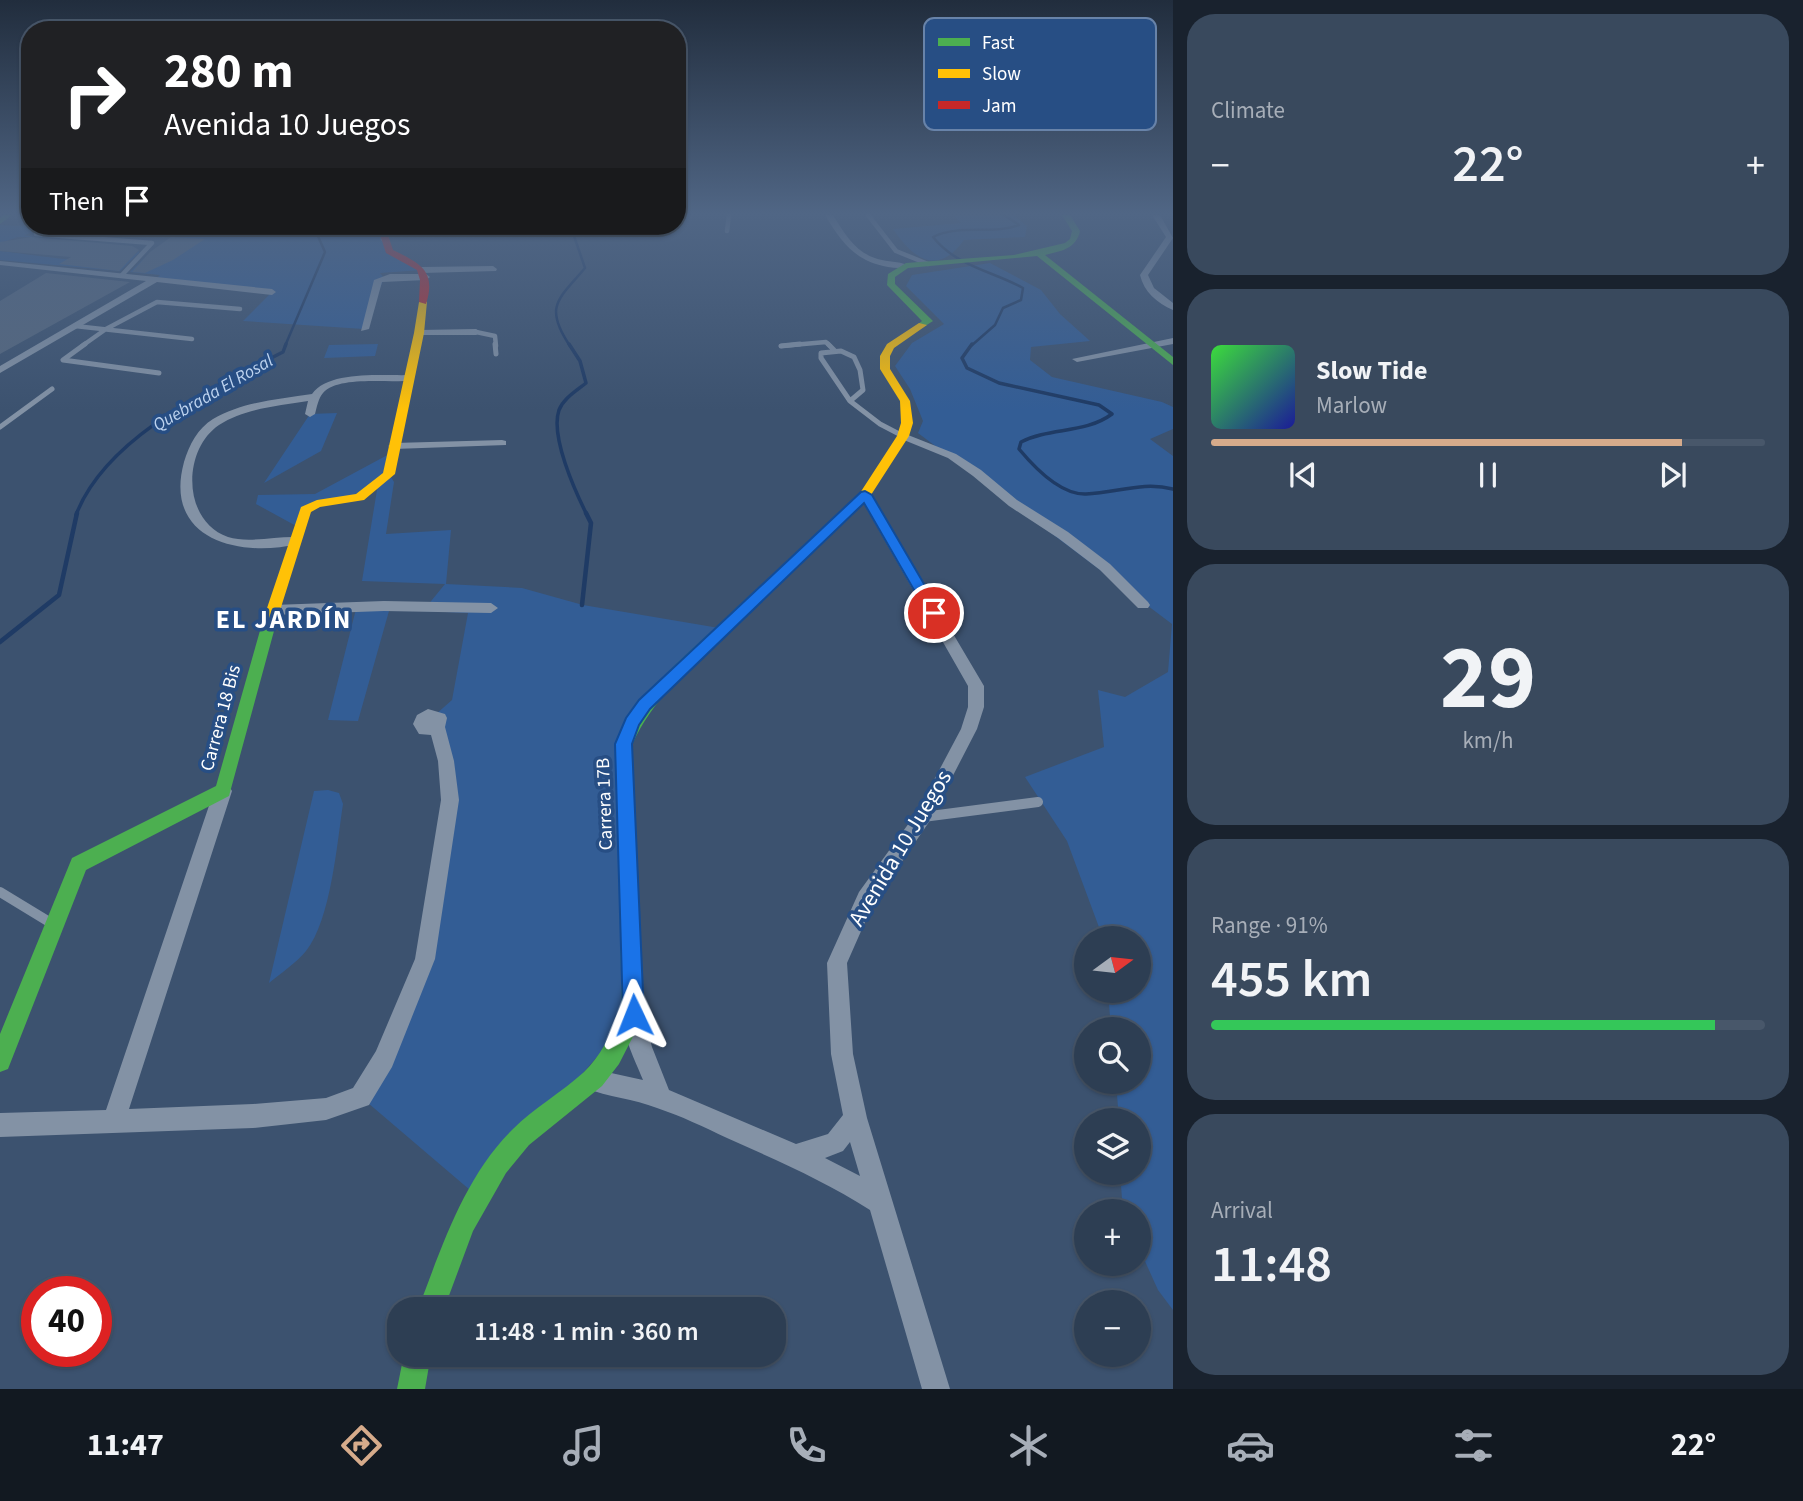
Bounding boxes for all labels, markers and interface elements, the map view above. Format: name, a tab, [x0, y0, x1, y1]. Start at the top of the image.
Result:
legend	[924, 18, 1156, 130]
text: Fast	[982, 30, 1015, 57]
text: 280 m	[164, 37, 293, 107]
icon: right	[49, 49, 140, 140]
text: Slow	[982, 61, 1021, 88]
text: Jam	[982, 93, 1016, 120]
text: Climate	[1211, 94, 1285, 127]
text: Avenida 10 Juegos	[164, 102, 410, 148]
text: 22°	[1452, 128, 1524, 202]
text: −	[1211, 139, 1230, 193]
text: +	[1746, 139, 1765, 193]
icon: arrive	[118, 182, 156, 220]
text: Then	[49, 183, 104, 220]
water label: Quebrada El Rosal	[148, 348, 278, 438]
text: Slow Tide	[1316, 352, 1427, 389]
text: Marlow	[1316, 389, 1387, 422]
icon: previous	[1284, 456, 1322, 494]
icon: pause	[1469, 456, 1507, 494]
icon: next	[1654, 456, 1692, 494]
pin	[904, 583, 964, 643]
icon: arrive	[915, 594, 953, 632]
district label: EL JARDÍN	[216, 601, 352, 638]
text: 29	[1440, 614, 1536, 743]
street label: Carrera 18 Bis	[194, 662, 248, 774]
text: km/h	[1462, 724, 1514, 757]
street label: Carrera 17B	[590, 757, 620, 851]
street label: Avenida 10 Juegos	[840, 764, 960, 932]
text: Range · 91%	[1211, 909, 1328, 942]
north arrow	[1074, 926, 1152, 1003]
map controls	[1074, 926, 1151, 1367]
text: 455 km	[1211, 943, 1372, 1017]
position arrow	[597, 978, 671, 1052]
button: search	[1074, 1017, 1151, 1094]
button: layers	[1074, 1108, 1151, 1185]
text: Arrival	[1211, 1194, 1273, 1227]
button: +	[1074, 1199, 1151, 1276]
text: 11:48	[1211, 1228, 1332, 1302]
speed limit sign: 40	[21, 1276, 112, 1367]
button: −	[1074, 1290, 1151, 1367]
text: 11:48 · 1 min · 360 m	[474, 1313, 699, 1350]
icon: directions	[337, 1421, 386, 1470]
icon: music	[559, 1421, 608, 1470]
icon: phone	[782, 1421, 831, 1470]
icon: climate	[1004, 1421, 1053, 1470]
icon: car	[1226, 1421, 1275, 1470]
icon: filters	[1449, 1421, 1498, 1470]
text: 11:47	[87, 1422, 164, 1468]
text: 22°	[1671, 1422, 1716, 1468]

